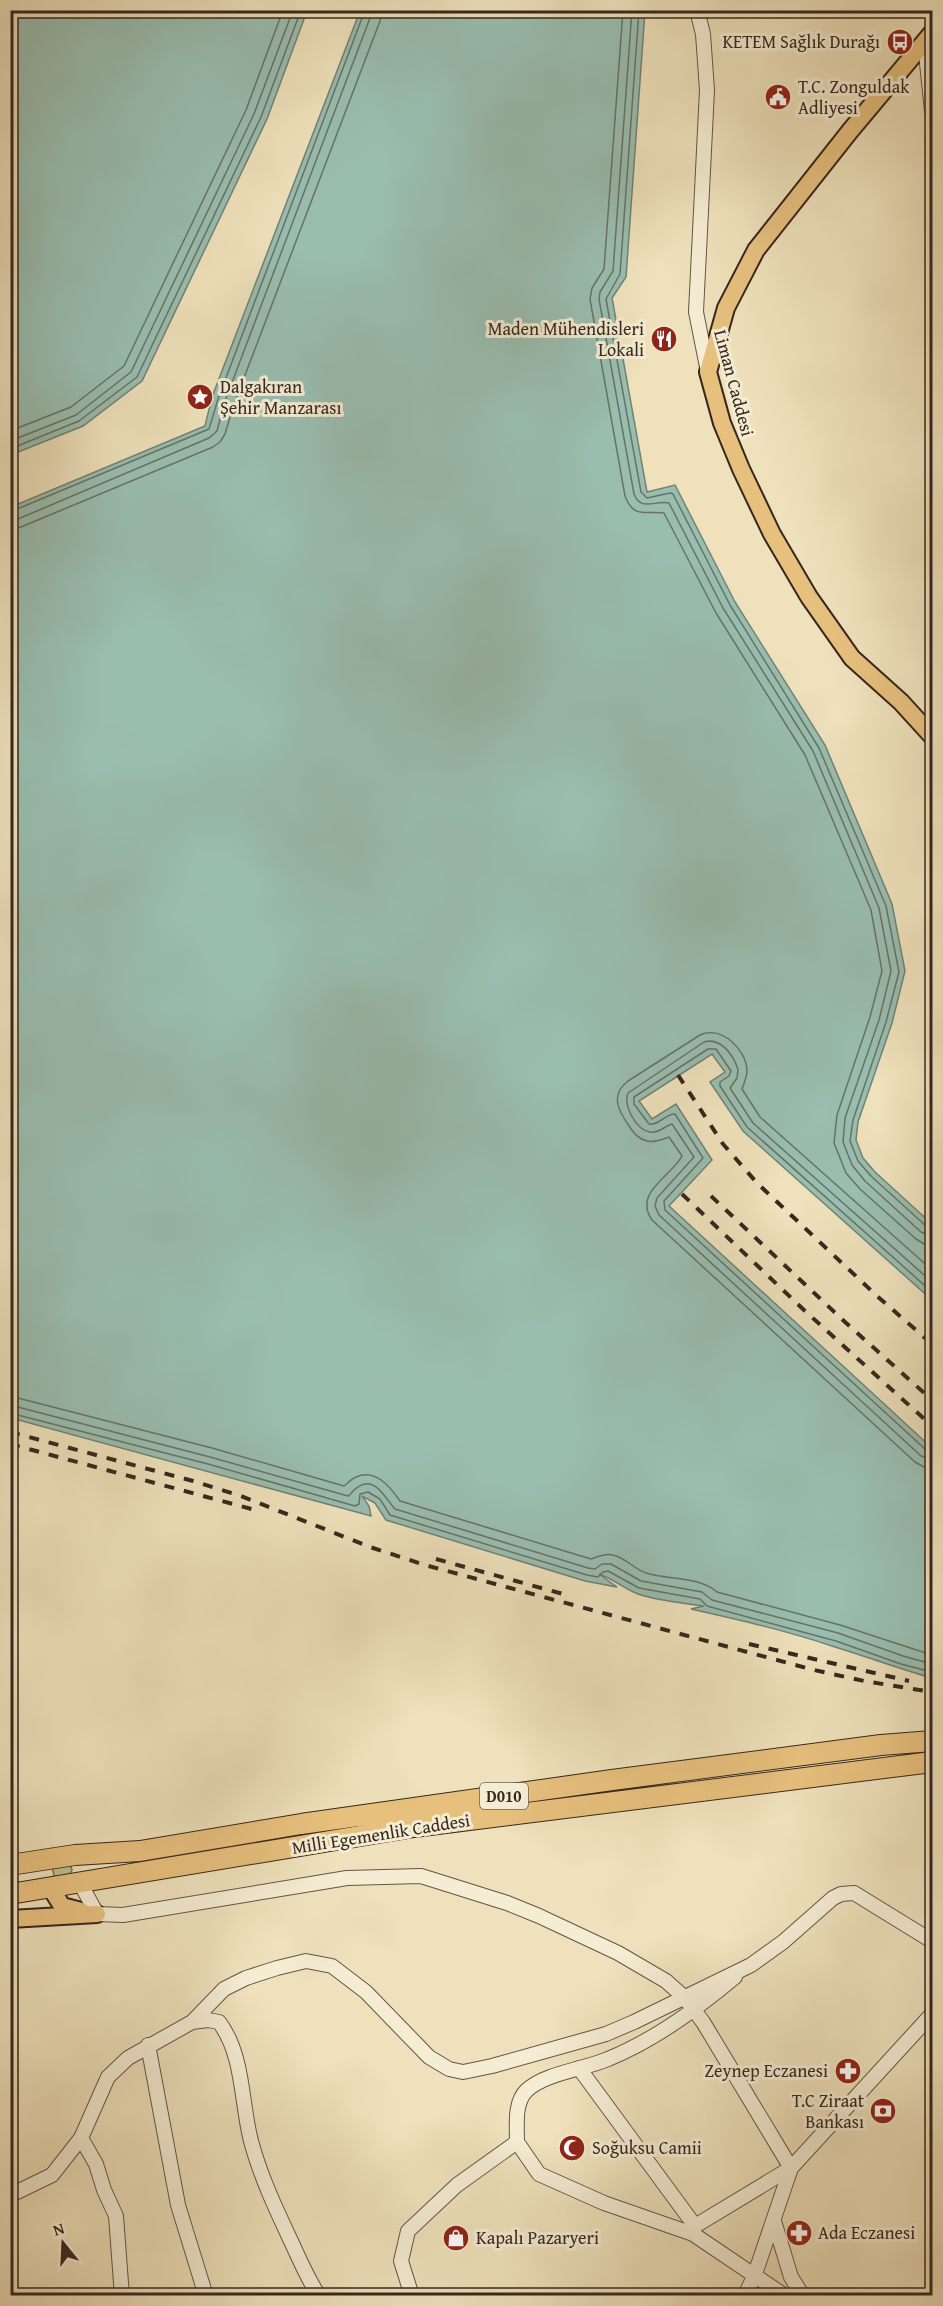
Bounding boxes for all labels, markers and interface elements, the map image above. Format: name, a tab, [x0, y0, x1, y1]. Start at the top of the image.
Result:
bus stop icon: KETEM Sağlık Durağı	[885, 27, 915, 57]
place label: KETEM Sağlık Durağı	[722, 28, 880, 55]
place label: T.C. Zonguldak Adliyesi	[798, 73, 910, 121]
public building icon: T.C. Zonguldak Adliyesi	[763, 82, 793, 112]
place label: Maden Mühendisleri Lokali	[488, 315, 644, 363]
restaurant icon: Maden Mühendisleri Lokali	[649, 324, 679, 354]
street label: Liman Caddesi	[707, 327, 762, 439]
place label: Dalgakıran Şehir Manzarası	[220, 373, 341, 421]
place icon: Dalgakıran Şehir Manzarası	[185, 382, 215, 412]
road number: D010	[480, 1783, 528, 1809]
street label: Milli Egemenlik Caddesi	[290, 1806, 472, 1861]
pharmacy icon: Zeynep Eczanesi	[833, 2056, 863, 2086]
place label: Zeynep Eczanesi	[705, 2057, 828, 2084]
place label: T.C Ziraat Bankası	[792, 2087, 865, 2135]
bank icon: T.C Ziraat Bankası	[868, 2096, 898, 2126]
mosque icon: Soğuksu Camii	[557, 2133, 587, 2163]
place label: Soğuksu Camii	[592, 2134, 702, 2161]
north arrow	[33, 2213, 93, 2273]
text: N	[50, 2216, 67, 2242]
pharmacy icon: Ada Eczanesi	[784, 2218, 814, 2248]
place label: Ada Eczanesi	[818, 2219, 915, 2246]
shop icon: Kapalı Pazaryeri	[441, 2223, 471, 2253]
place label: Kapalı Pazaryeri	[476, 2224, 599, 2251]

